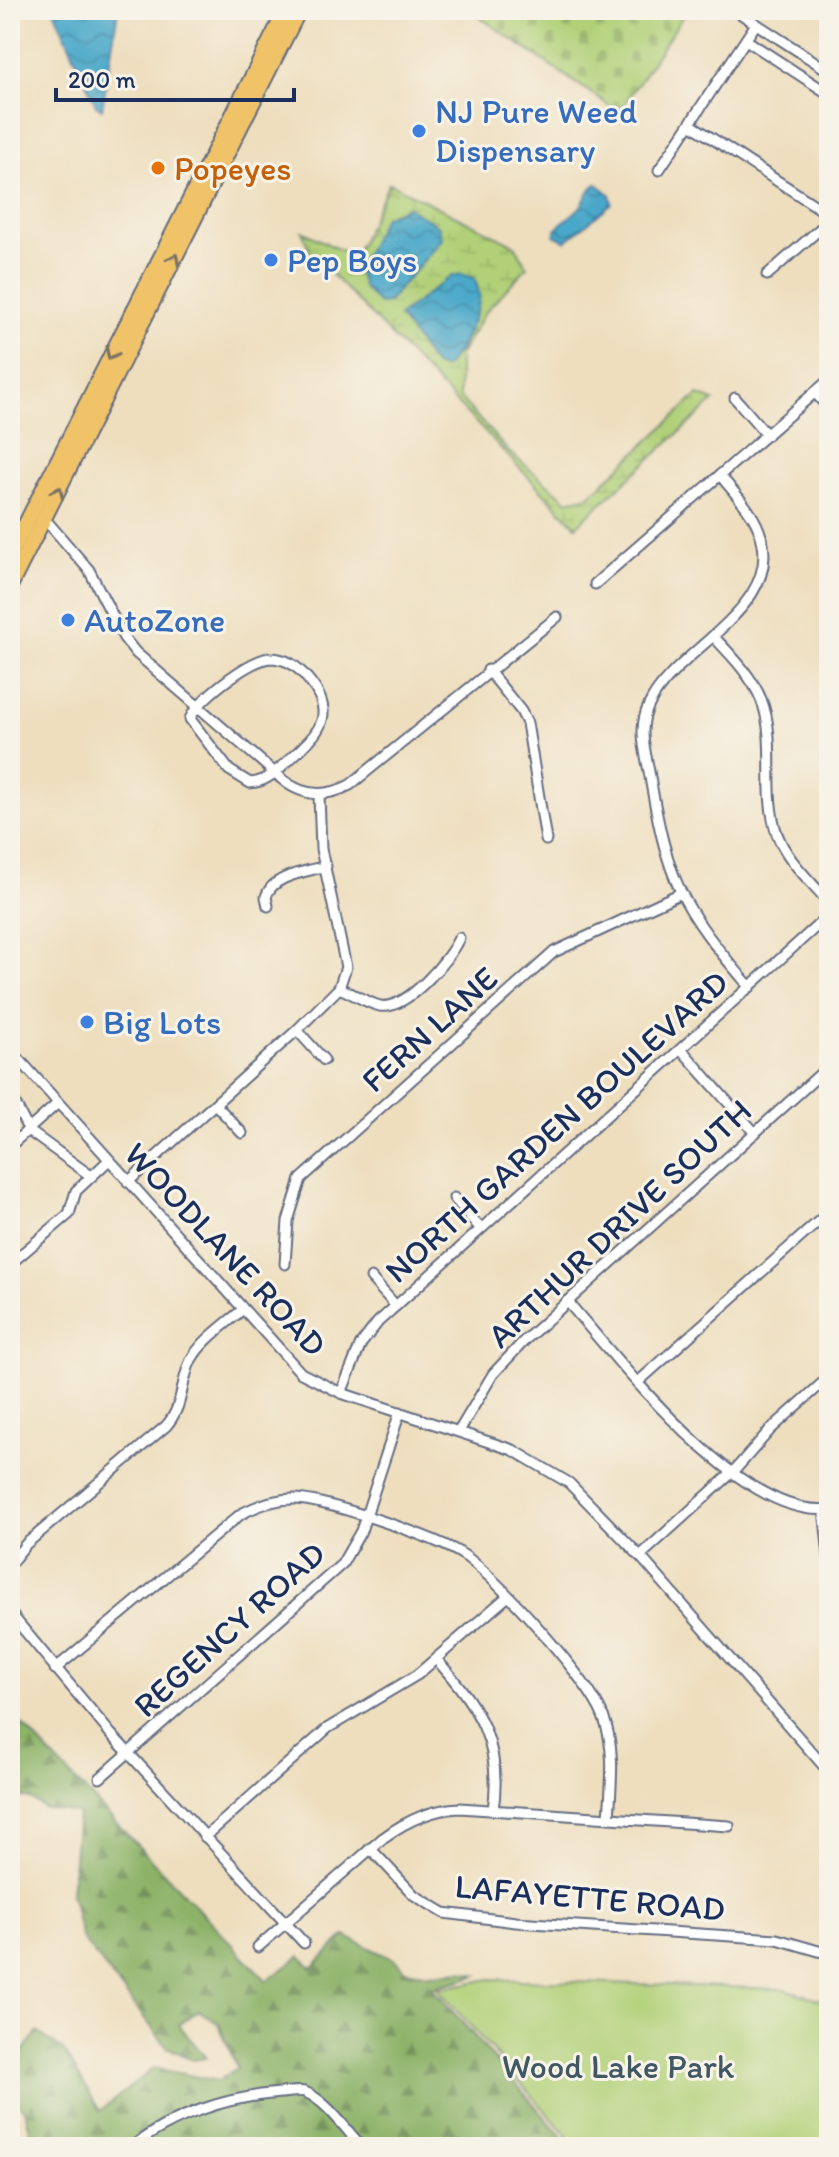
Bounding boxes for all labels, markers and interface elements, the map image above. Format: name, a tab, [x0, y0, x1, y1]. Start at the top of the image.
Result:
scale bar	[56, 52, 294, 102]
text: 200 m	[68, 65, 136, 94]
place label: NJ Pure Weed Dispensary	[435, 91, 637, 171]
marker: NJ Pure Weed Dispensary	[410, 122, 428, 140]
place label: Popeyes	[174, 148, 292, 189]
marker: Popeyes	[149, 159, 167, 177]
place label: Pep Boys	[287, 240, 417, 281]
marker: Pep Boys	[262, 251, 280, 269]
one-way arrow	[165, 253, 180, 268]
one-way arrow	[106, 346, 121, 361]
one-way arrow	[48, 485, 63, 500]
place label: AutoZone	[84, 600, 225, 641]
marker: AutoZone	[59, 611, 77, 629]
street label: FERN LANE	[353, 958, 506, 1101]
street label: NORTH GARDEN BOULEVARD	[376, 961, 736, 1291]
place label: Big Lots	[103, 1002, 221, 1043]
marker: Big Lots	[78, 1013, 96, 1031]
street label: ARTHUR DRIVE SOUTH	[479, 1090, 760, 1356]
street label: WOODLANE ROAD	[116, 1134, 335, 1365]
street label: REGENCY ROAD	[125, 1533, 333, 1726]
street label: LAFAYETTE ROAD	[453, 1865, 727, 1930]
park label: Wood Lake Park	[502, 2046, 735, 2087]

